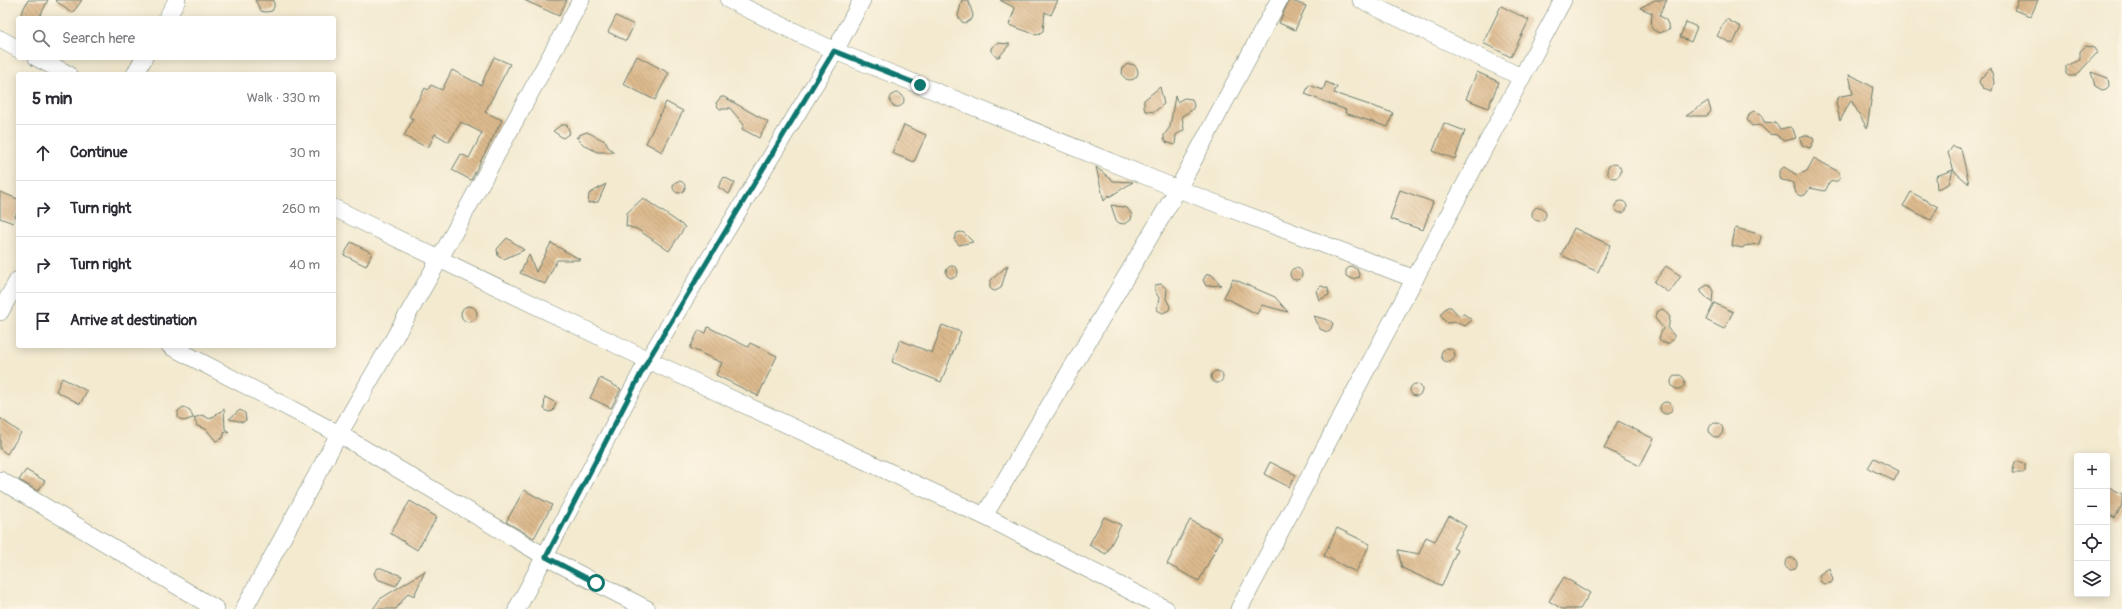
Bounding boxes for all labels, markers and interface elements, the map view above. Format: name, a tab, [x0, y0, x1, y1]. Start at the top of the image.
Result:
search box	[16, 16, 336, 60]
icon: search	[30, 27, 52, 49]
text: Search here	[62, 29, 135, 48]
route end	[911, 76, 929, 94]
text: 5 min	[32, 88, 72, 109]
text: Walk · 330 m	[247, 90, 320, 106]
icon: ahead	[32, 142, 54, 164]
text: Continue	[70, 143, 128, 162]
text: 30 m	[290, 145, 320, 161]
icon: right	[32, 198, 54, 220]
text: Turn right	[70, 199, 131, 218]
text: 260 m	[282, 201, 320, 217]
icon: right	[32, 254, 54, 276]
text: Turn right	[70, 255, 131, 274]
text: 40 m	[289, 257, 320, 273]
icon: arrive	[32, 310, 54, 332]
text: Arrive at destination	[70, 311, 197, 330]
map controls	[2074, 453, 2110, 597]
button: +	[2074, 453, 2110, 489]
button: −	[2074, 489, 2110, 525]
button: locate	[2074, 525, 2110, 561]
button: layers	[2074, 561, 2110, 597]
route start	[587, 574, 605, 592]

